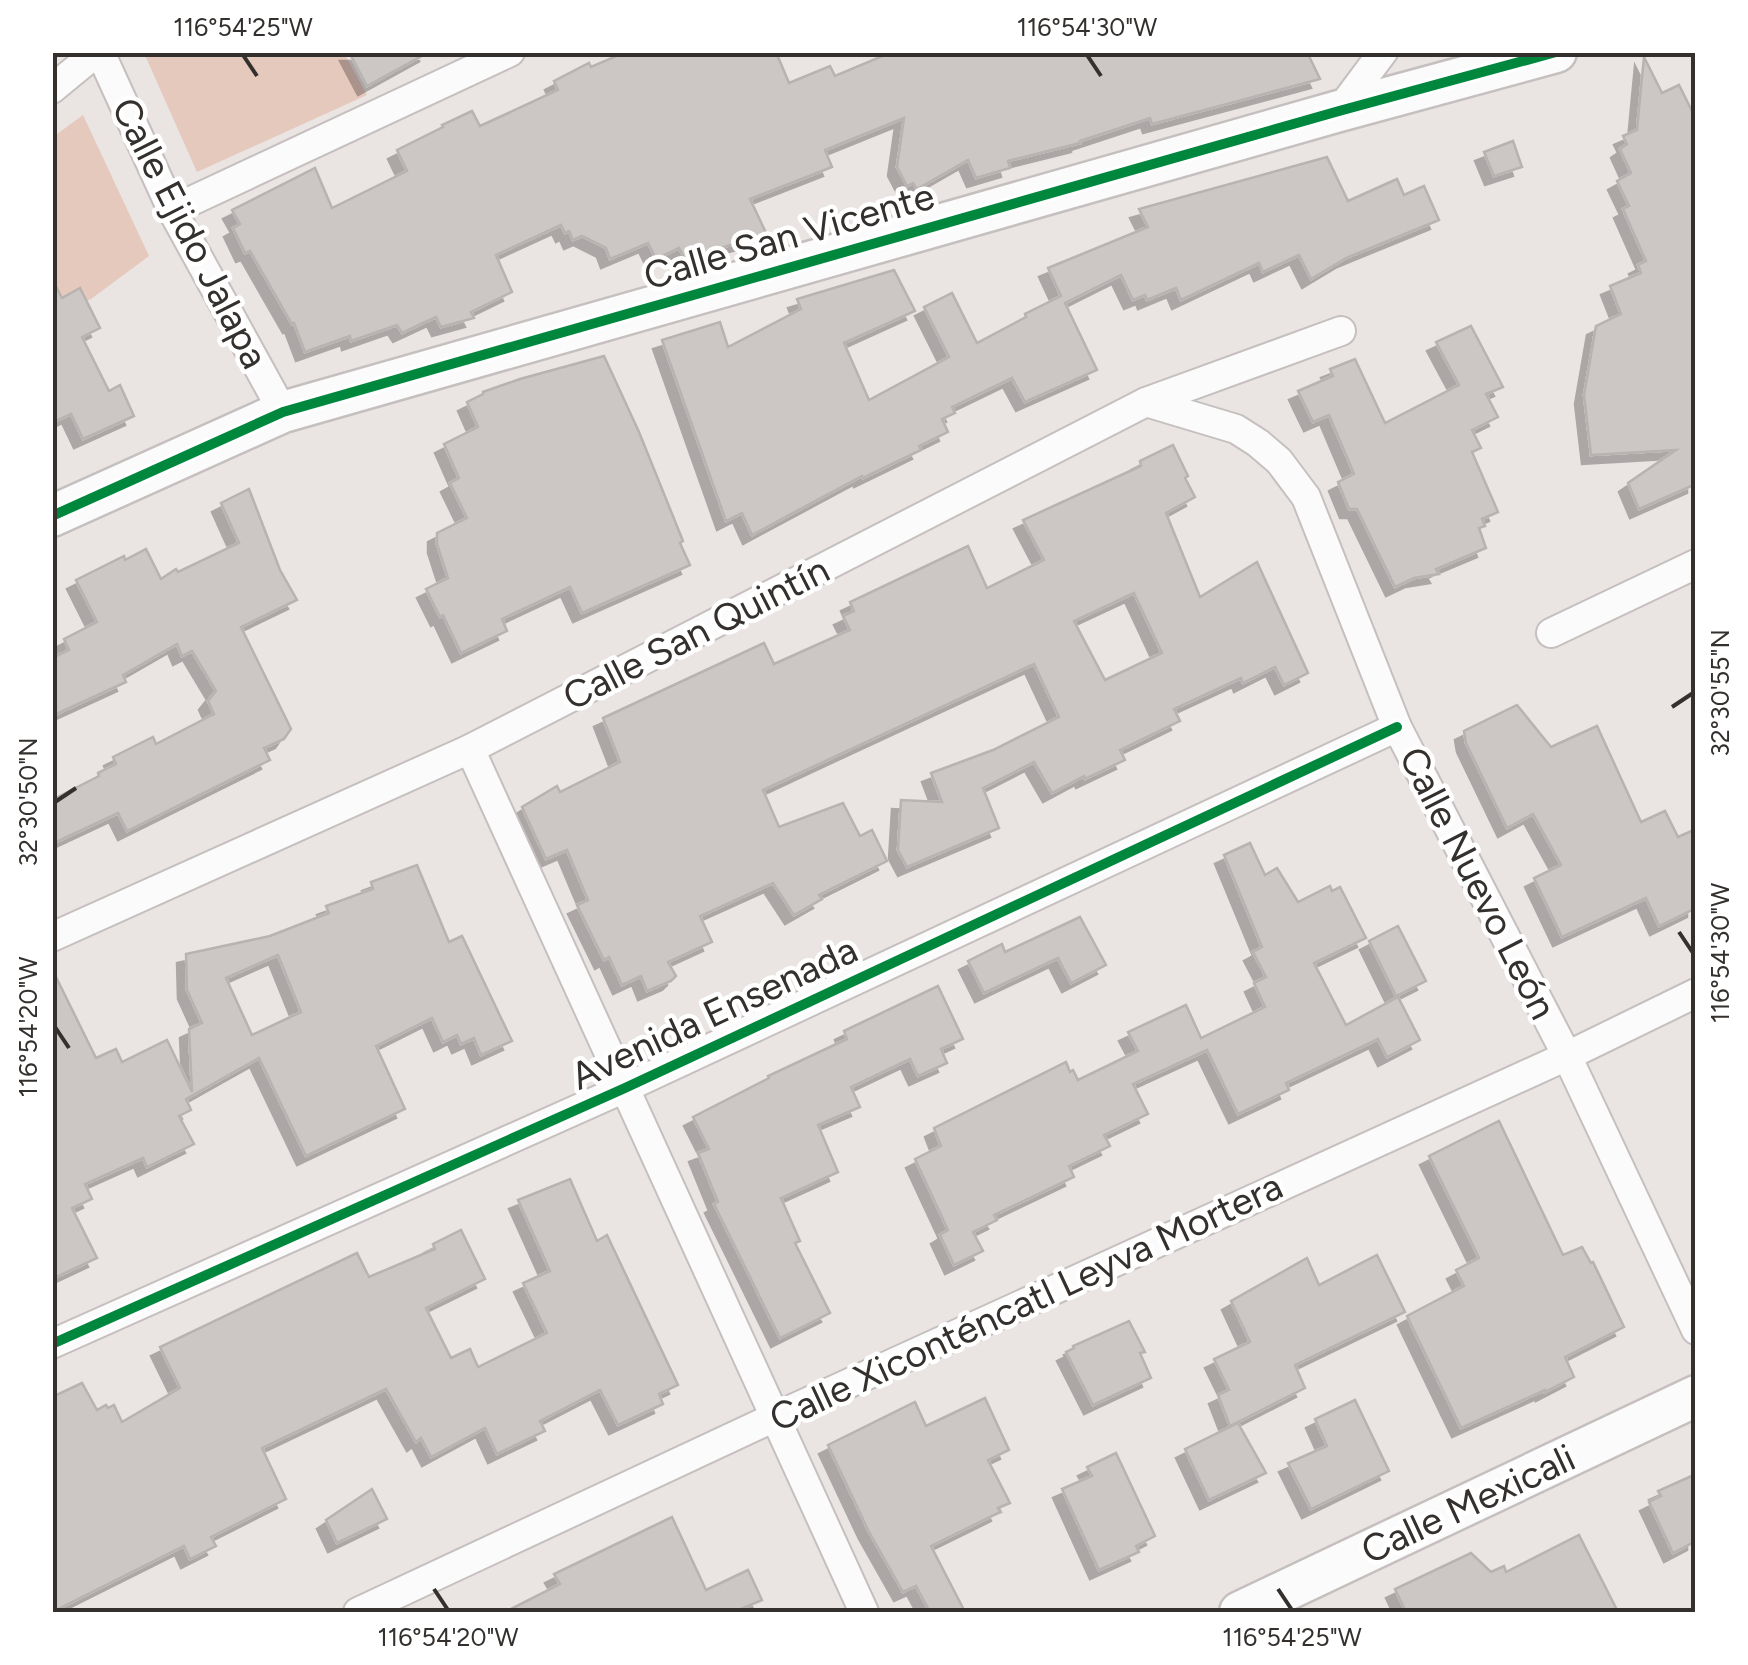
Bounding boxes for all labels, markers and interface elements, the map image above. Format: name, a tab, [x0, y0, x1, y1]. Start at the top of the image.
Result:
text: 116°54'25"W	[173, 12, 313, 42]
text: 116°54'30"W	[1017, 12, 1157, 42]
street label: Calle Ejido Jalapa	[102, 90, 278, 376]
street label: Calle San Vicente	[639, 173, 939, 299]
street label: Calle San Quintín	[555, 546, 837, 720]
text: 32°30'55"N	[1705, 629, 1735, 757]
text: 32°30'50"N	[13, 737, 43, 867]
street label: Calle Nuevo León	[1390, 739, 1566, 1027]
text: 116°54'30"W	[1705, 883, 1735, 1023]
street label: Avenida Ensenada	[563, 926, 865, 1100]
text: 116°54'20"W	[13, 957, 43, 1097]
street label: Calle Xiconténcatl Leyva Mortera	[762, 1163, 1290, 1441]
street label: Calle Mexicali	[1354, 1434, 1582, 1574]
text: 116°54'20"W	[378, 1622, 518, 1652]
text: 116°54'25"W	[1222, 1622, 1362, 1652]

